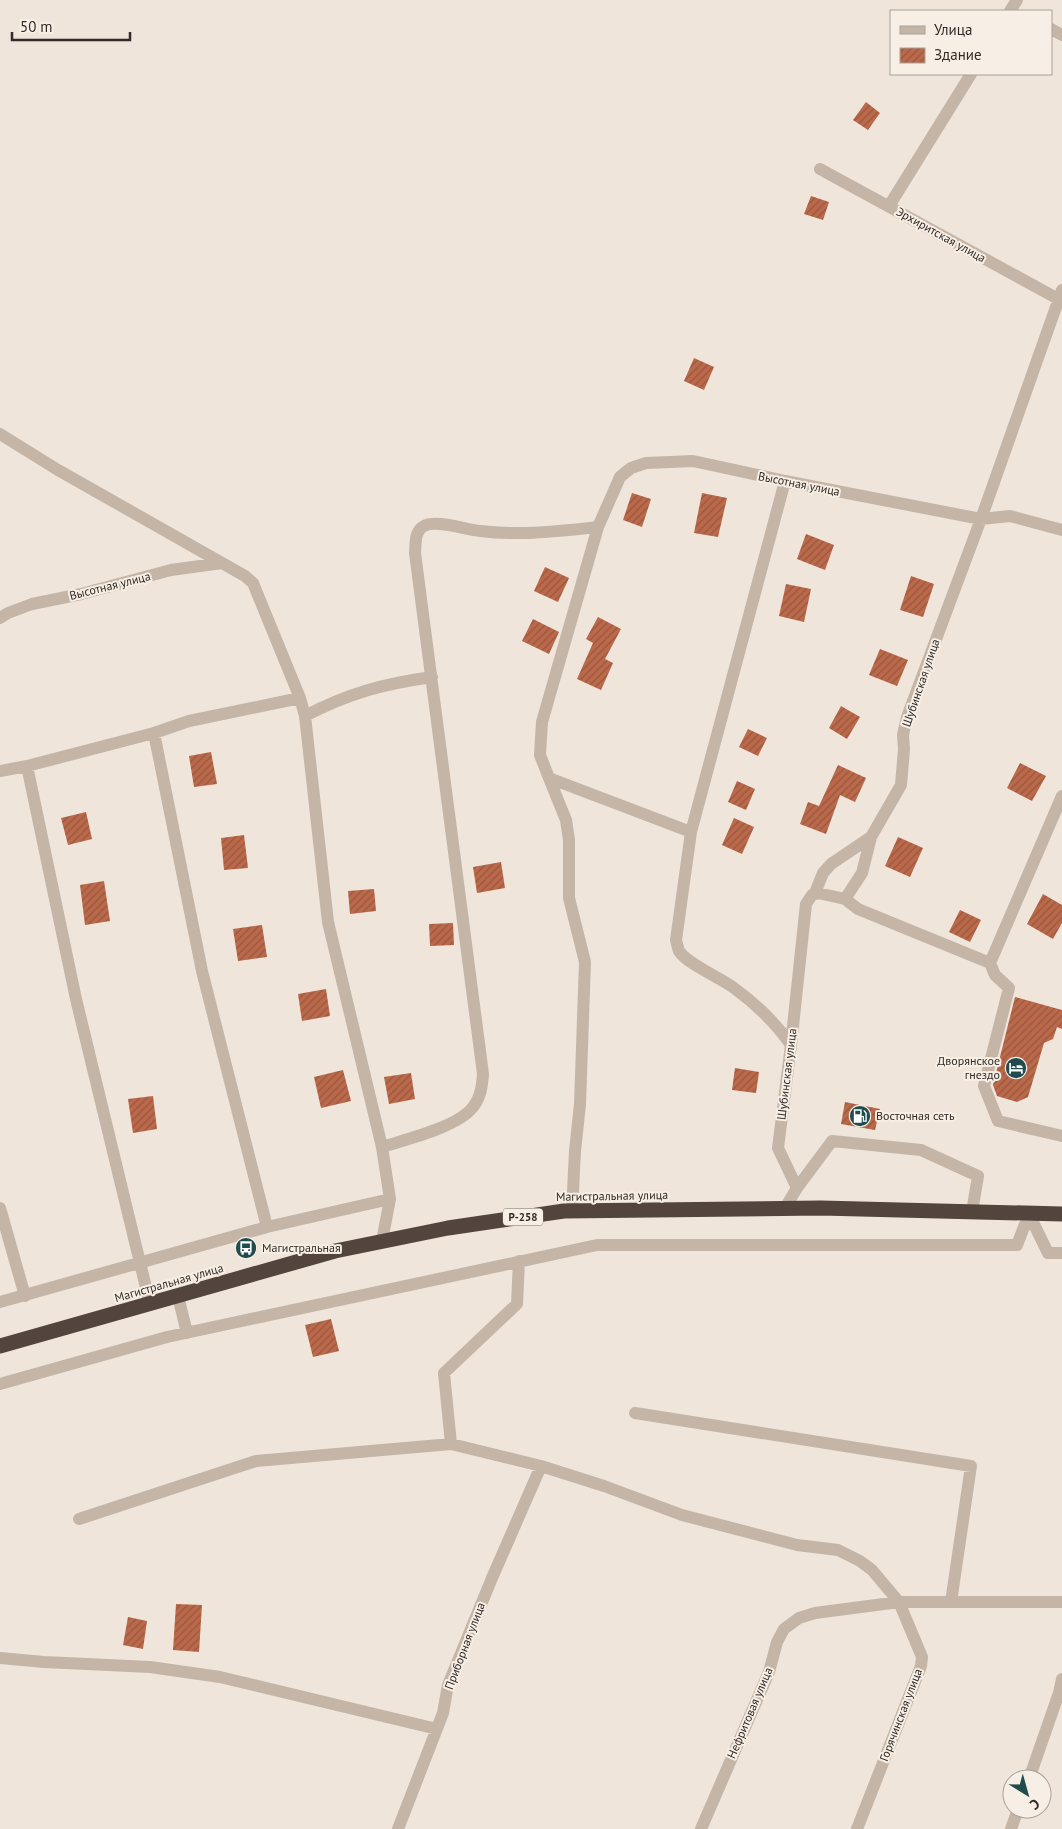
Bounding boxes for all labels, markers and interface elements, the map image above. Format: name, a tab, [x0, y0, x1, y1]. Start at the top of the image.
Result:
scale bar	[12, 10, 130, 42]
legend	[890, 10, 1052, 75]
text: 50 m	[20, 17, 53, 36]
text: Улица	[934, 20, 972, 39]
text: Здание	[934, 45, 982, 64]
street label: Эрхиритская улица	[894, 204, 989, 265]
street label: Высотная улица	[757, 468, 841, 499]
street label: Высотная улица	[68, 568, 152, 603]
street label: Шубинская улица	[898, 637, 943, 729]
street label: Шубинская улица	[773, 1027, 800, 1121]
place label: Дворянское гнездо	[937, 1053, 1000, 1082]
hotel icon: Дворянское гнездо	[1004, 1056, 1028, 1080]
fuel station icon: Восточная сеть	[848, 1104, 872, 1128]
place label: Восточная сеть	[876, 1108, 955, 1123]
street label: Магистральная улица	[556, 1187, 668, 1204]
road number: Р-258	[503, 1208, 543, 1226]
bus stop icon: Магистральная	[234, 1236, 258, 1260]
place label: Магистральная	[262, 1240, 341, 1255]
street label: Магистральная улица	[113, 1260, 225, 1305]
street label: Приборная улица	[441, 1600, 488, 1692]
street label: Нефритовая улица	[724, 1665, 776, 1761]
street label: Горячинская улица	[876, 1666, 925, 1763]
north arrow	[1002, 1769, 1052, 1819]
text: С	[1026, 1795, 1043, 1814]

